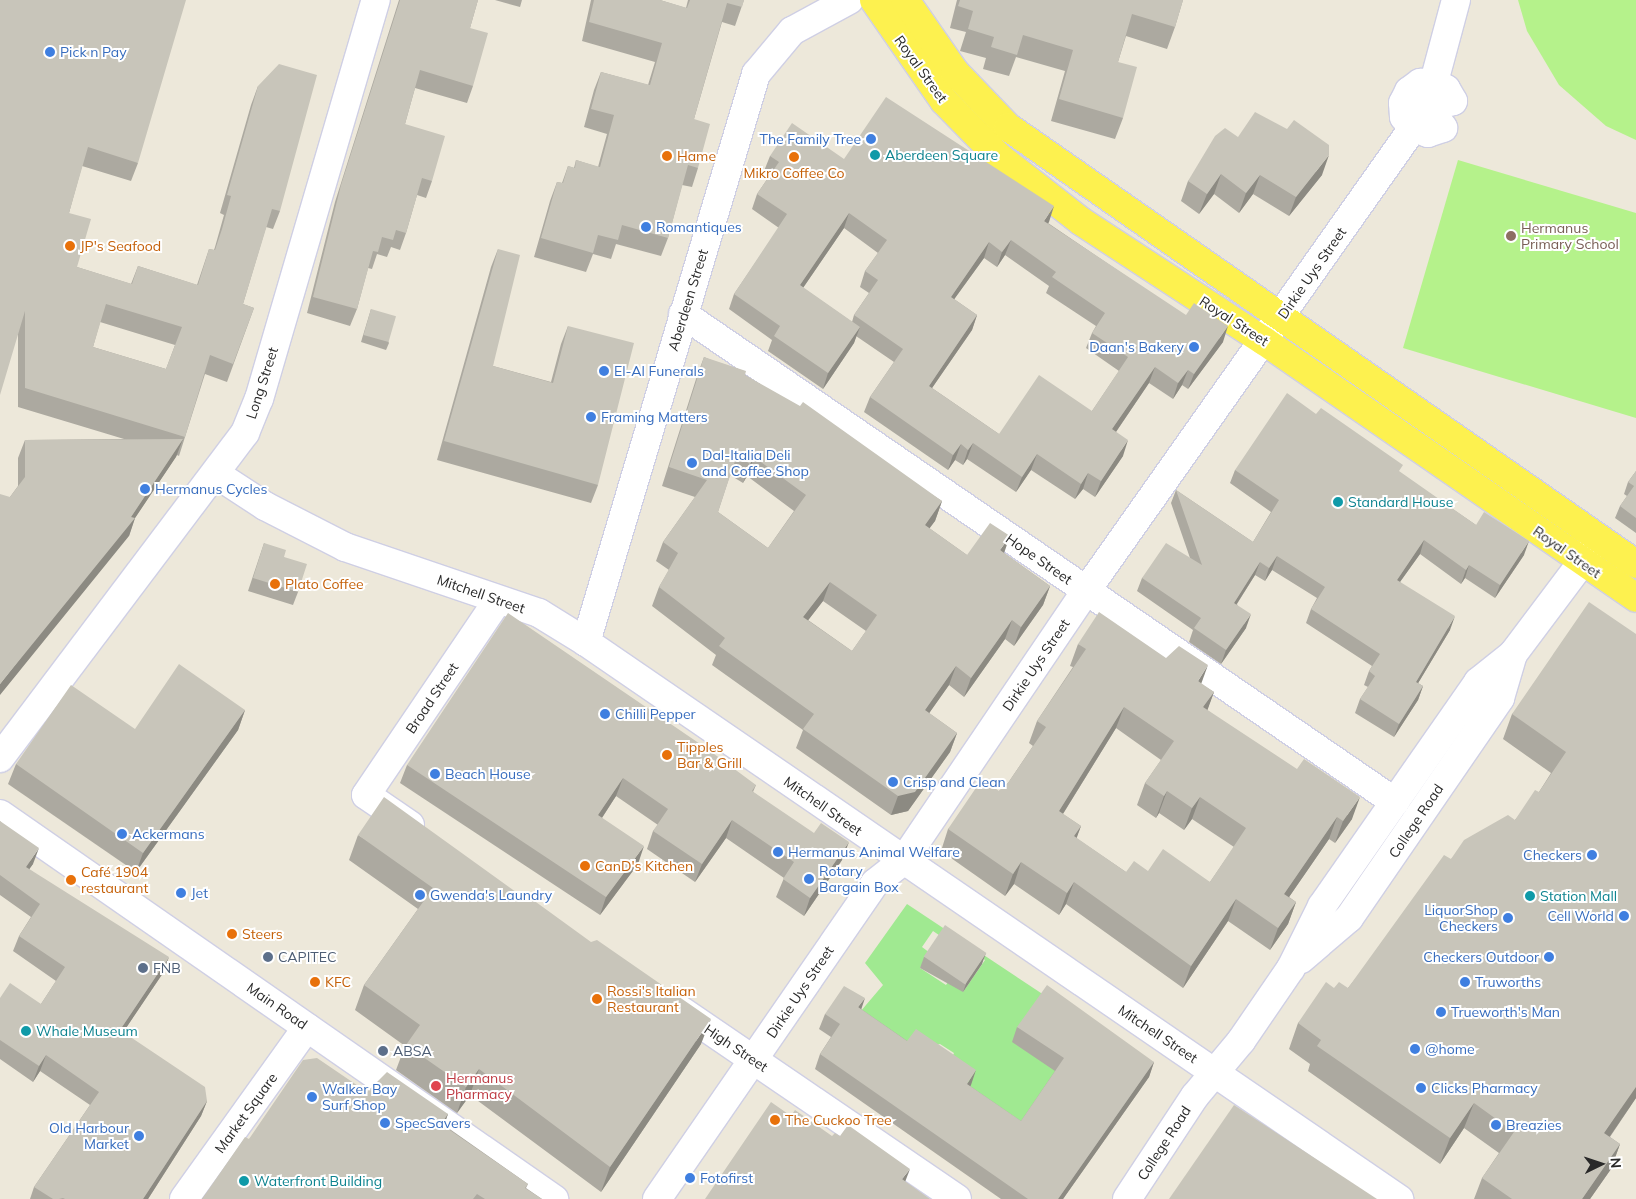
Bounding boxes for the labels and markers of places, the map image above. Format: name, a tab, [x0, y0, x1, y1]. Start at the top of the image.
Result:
place label: Pick n Pay	[60, 44, 127, 60]
marker: Pick n Pay	[44, 46, 56, 58]
place label: The Family Tree	[759, 131, 861, 147]
marker: The Family Tree	[865, 133, 877, 145]
place label: Aberdeen Square	[885, 147, 998, 163]
place label: Hame	[677, 148, 716, 164]
marker: Aberdeen Square	[869, 149, 881, 161]
marker: Hame	[661, 150, 673, 162]
marker: Mikro Coffee Co	[788, 151, 800, 163]
place label: Mikro Coffee Co	[743, 165, 845, 181]
place label: Romantiques	[656, 219, 742, 235]
place label: Hermanus Primary School	[1521, 220, 1619, 252]
marker: Romantiques	[640, 221, 652, 233]
marker: Hermanus Primary School	[1505, 230, 1517, 242]
place label: JP's Seafood	[80, 238, 161, 254]
marker: JP's Seafood	[64, 240, 76, 252]
place label: Daan's Bakery	[1089, 339, 1184, 355]
marker: Daan's Bakery	[1188, 341, 1200, 353]
place label: El-Al Funerals	[614, 363, 704, 379]
marker: El-Al Funerals	[598, 365, 610, 377]
place label: Framing Matters	[601, 409, 708, 425]
marker: Framing Matters	[585, 411, 597, 423]
place label: Dal-Italia Deli and Coffee Shop	[702, 447, 809, 480]
marker: Dal-Italia Deli and Coffee Shop	[686, 457, 698, 469]
place label: Hermanus Cycles	[155, 481, 267, 497]
marker: Hermanus Cycles	[139, 483, 151, 495]
place label: Standard House	[1348, 494, 1453, 510]
marker: Standard House	[1332, 496, 1344, 508]
place label: Plato Coffee	[285, 576, 364, 592]
marker: Plato Coffee	[269, 578, 281, 590]
place label: Chilli Pepper	[615, 706, 696, 722]
marker: Chilli Pepper	[599, 708, 611, 720]
place label: Tipples Bar & Grill	[677, 739, 742, 772]
marker: Tipples Bar & Grill	[661, 749, 673, 761]
place label: Beach House	[445, 766, 531, 782]
marker: Beach House	[429, 768, 441, 780]
place label: Crisp and Clean	[903, 774, 1006, 790]
marker: Crisp and Clean	[887, 776, 899, 788]
place label: Ackermans	[132, 826, 205, 842]
marker: Ackermans	[116, 828, 128, 840]
place label: Hermanus Animal Welfare	[788, 844, 960, 860]
marker: Hermanus Animal Welfare	[772, 846, 784, 858]
place label: Checkers	[1523, 847, 1582, 863]
marker: Checkers	[1586, 849, 1598, 861]
place label: CanD's Kitchen	[595, 858, 693, 874]
marker: CanD's Kitchen	[579, 860, 591, 872]
place label: Rotary Bargain Box	[819, 863, 899, 896]
place label: Café 1904 restaurant	[81, 864, 148, 896]
marker: Rotary Bargain Box	[803, 873, 815, 885]
marker: Café 1904 restaurant	[65, 874, 77, 886]
place label: Jet	[191, 885, 208, 901]
marker: Jet	[175, 887, 187, 899]
place label: Gwenda's Laundry	[430, 887, 552, 903]
place label: Station Mall	[1540, 888, 1617, 904]
marker: Gwenda's Laundry	[414, 889, 426, 901]
marker: Station Mall	[1524, 890, 1536, 902]
place label: LiquorShop Checkers	[1424, 902, 1498, 934]
place label: Cell World	[1547, 908, 1614, 924]
marker: Cell World	[1618, 910, 1630, 922]
marker: LiquorShop Checkers	[1502, 912, 1514, 924]
place label: Steers	[242, 926, 283, 942]
marker: Steers	[226, 928, 238, 940]
place label: CAPITEC	[278, 949, 337, 965]
place label: Checkers Outdoor	[1423, 949, 1539, 965]
marker: CAPITEC	[262, 951, 274, 963]
marker: Checkers Outdoor	[1543, 951, 1555, 963]
place label: FNB	[153, 960, 181, 976]
marker: FNB	[137, 962, 149, 974]
place label: KFC	[325, 974, 351, 990]
place label: Truworths	[1475, 974, 1541, 990]
marker: KFC	[309, 976, 321, 988]
marker: Truworths	[1459, 976, 1471, 988]
place label: Rossi's Italian Restaurant	[607, 983, 696, 1016]
marker: Rossi's Italian Restaurant	[591, 993, 603, 1005]
place label: Trueworth's Man	[1451, 1004, 1560, 1020]
marker: Trueworth's Man	[1435, 1006, 1447, 1018]
place label: Whale Museum	[36, 1023, 138, 1039]
marker: Whale Museum	[20, 1025, 32, 1037]
place label: @home	[1425, 1041, 1475, 1057]
place label: ABSA	[393, 1043, 432, 1059]
marker: @home	[1409, 1043, 1421, 1055]
marker: ABSA	[377, 1045, 389, 1057]
place label: Hermanus Pharmacy	[446, 1070, 513, 1102]
marker: Hermanus Pharmacy	[430, 1080, 442, 1092]
place label: Clicks Pharmacy	[1431, 1080, 1538, 1096]
place label: Walker Bay Surf Shop	[322, 1081, 397, 1114]
marker: Clicks Pharmacy	[1415, 1082, 1427, 1094]
marker: Walker Bay Surf Shop	[306, 1091, 318, 1103]
place label: The Cuckoo Tree	[785, 1112, 892, 1128]
marker: The Cuckoo Tree	[769, 1114, 781, 1126]
place label: SpecSavers	[395, 1115, 471, 1131]
marker: SpecSavers	[379, 1117, 391, 1129]
place label: Breazies	[1506, 1117, 1562, 1133]
marker: Breazies	[1490, 1119, 1502, 1131]
place label: Old Harbour Market	[49, 1120, 129, 1152]
marker: Old Harbour Market	[133, 1130, 145, 1142]
place label: Fotofirst	[700, 1170, 753, 1186]
marker: Fotofirst	[684, 1172, 696, 1184]
place label: Waterfront Building	[254, 1173, 382, 1189]
marker: Waterfront Building	[238, 1175, 250, 1187]

